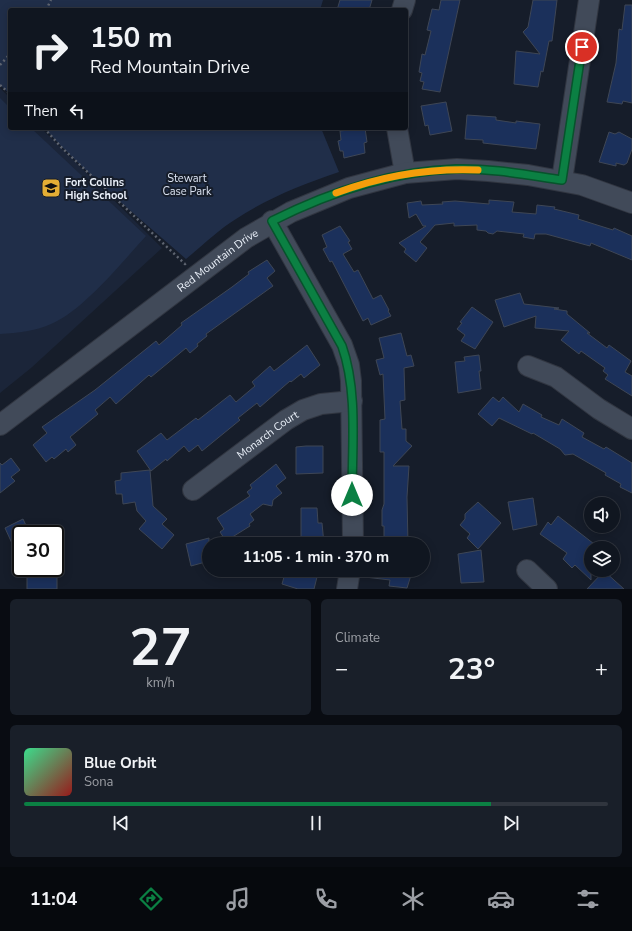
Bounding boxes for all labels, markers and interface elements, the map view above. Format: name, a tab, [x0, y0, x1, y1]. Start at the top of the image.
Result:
text: 150 m	[90, 19, 173, 57]
icon: right	[24, 24, 76, 76]
pin	[565, 30, 599, 64]
icon: arrive	[571, 36, 593, 58]
text: Red Mountain Drive	[90, 55, 250, 79]
icon: left	[66, 100, 88, 122]
text: Then	[24, 101, 58, 121]
park label: Stewart Case Park	[163, 171, 212, 199]
place label: Fort Collins High School	[65, 175, 128, 203]
school or university icon: Fort Collins High School	[40, 177, 62, 199]
street label: Red Mountain Drive	[174, 225, 261, 295]
street label: Monarch Court	[234, 407, 301, 462]
position arrow	[331, 474, 373, 516]
map controls	[584, 497, 620, 577]
button: sound	[584, 497, 620, 533]
speed limit sign: 30	[12, 525, 64, 577]
button: layers	[584, 541, 620, 577]
text: 11:05 · 1 min · 370 m	[243, 547, 389, 567]
text: 27	[129, 612, 192, 683]
text: Climate	[335, 629, 380, 647]
text: 23°	[448, 649, 495, 690]
text: −	[335, 654, 348, 684]
text: +	[595, 654, 608, 684]
text: km/h	[146, 674, 175, 692]
text: Blue Orbit	[84, 753, 156, 773]
text: Sona	[84, 773, 114, 791]
icon: previous	[110, 812, 132, 834]
icon: pause	[305, 812, 327, 834]
icon: next	[500, 812, 522, 834]
icon: directions	[137, 885, 165, 913]
icon: music	[224, 885, 252, 913]
icon: phone	[312, 885, 340, 913]
icon: climate	[399, 885, 427, 913]
icon: car	[487, 885, 515, 913]
icon: filters	[574, 885, 602, 913]
text: 11:04	[30, 887, 77, 911]

